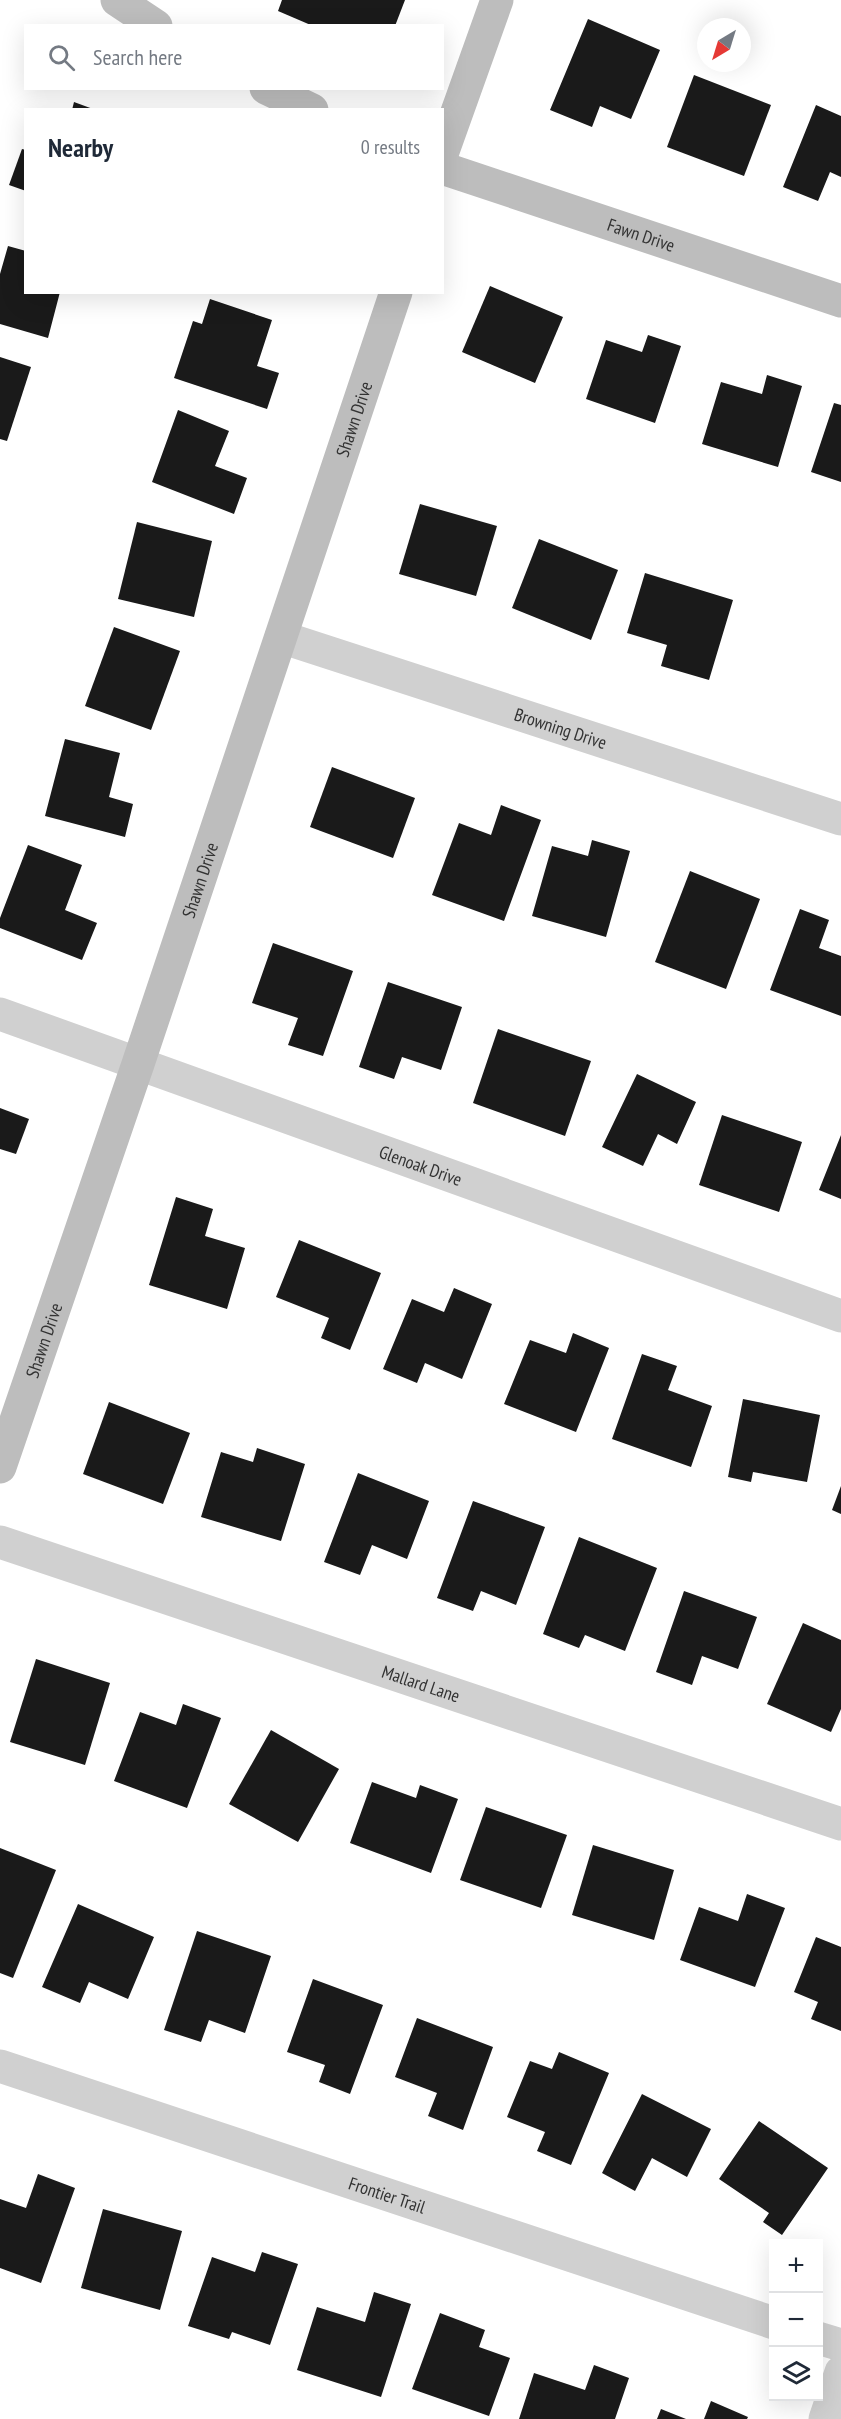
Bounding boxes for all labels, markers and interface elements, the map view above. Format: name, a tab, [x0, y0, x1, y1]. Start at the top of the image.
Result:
north arrow	[697, 18, 751, 72]
search box	[24, 24, 444, 90]
icon: search	[45, 41, 78, 74]
text: Search here	[93, 43, 182, 71]
text: Nearby	[48, 131, 113, 164]
text: 0 results	[361, 134, 420, 160]
street label: Fawn Drive	[605, 212, 678, 256]
street label: Shawn Drive	[330, 378, 377, 460]
street label: Browning Drive	[512, 702, 610, 754]
street label: Shawn Drive	[176, 839, 223, 921]
street label: Glenoak Drive	[376, 1140, 465, 1191]
street label: Shawn Drive	[20, 1300, 67, 1381]
street label: Mallard Lane	[379, 1659, 463, 1707]
street label: Frontier Trail	[346, 2171, 429, 2218]
map controls	[769, 2239, 823, 2401]
button: +	[769, 2239, 823, 2293]
button: −	[769, 2293, 823, 2347]
button: layers	[769, 2347, 823, 2401]

